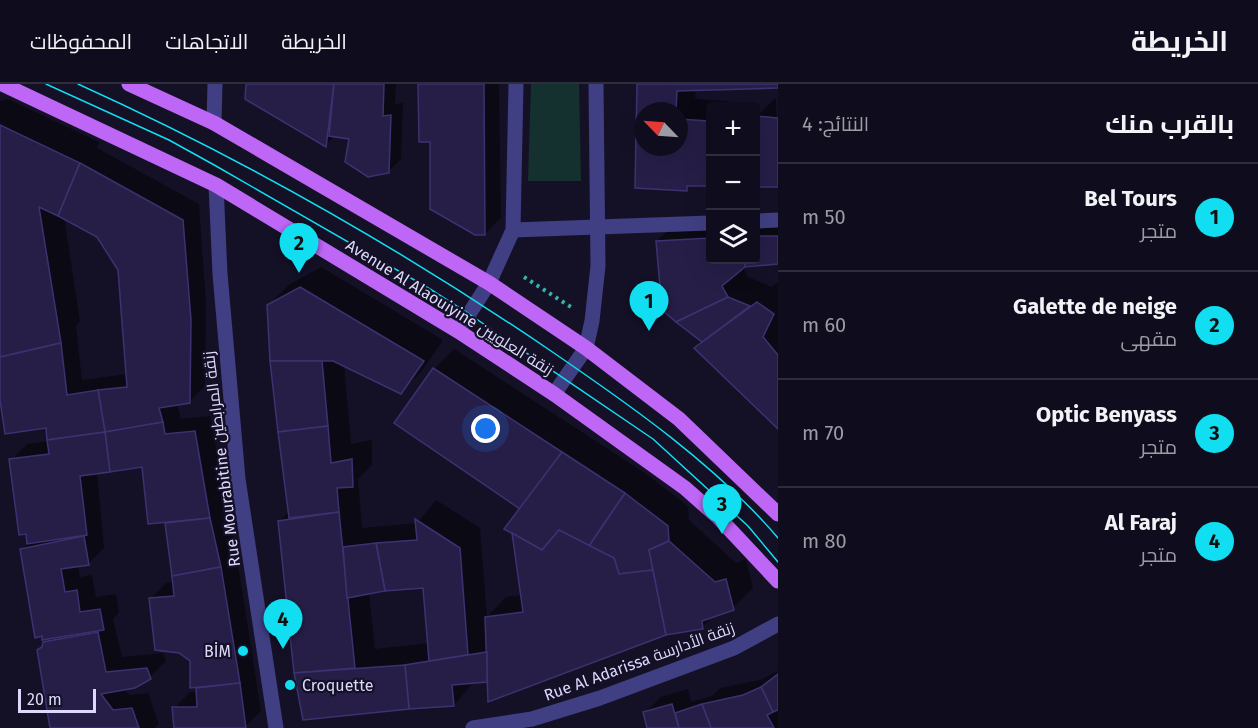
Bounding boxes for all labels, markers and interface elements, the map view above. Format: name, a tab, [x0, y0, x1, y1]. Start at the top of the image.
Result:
text: الخريطة	[1131, 25, 1228, 58]
text: المحفوظات	[30, 29, 132, 55]
text: الاتجاهات	[165, 29, 248, 55]
text: الخريطة	[281, 29, 347, 55]
north arrow	[634, 102, 688, 156]
map controls	[706, 102, 760, 264]
button: +	[706, 102, 760, 156]
text: بالقرب منك	[1105, 109, 1234, 140]
text: النتائج: 4	[802, 112, 869, 136]
button: −	[706, 156, 760, 210]
text: Bel Tours	[1084, 185, 1177, 212]
text: 50 m	[802, 205, 846, 229]
text: 1	[1210, 205, 1219, 229]
button: layers	[706, 210, 760, 264]
text: متجر	[1140, 219, 1177, 243]
pin: 2	[280, 224, 318, 273]
street label: Avenue Al Alaouiyine زنقة العلويين	[342, 235, 557, 380]
pin: 1	[630, 282, 668, 331]
text: Galette de neige	[1013, 293, 1177, 320]
text: 60 m	[802, 313, 846, 337]
text: 2	[1209, 313, 1220, 337]
text: مقهى	[1121, 327, 1177, 351]
street label: Rue Mourabitine زنقة المرابطين	[199, 350, 245, 568]
text: Optic Benyass	[1036, 401, 1177, 428]
your location	[471, 414, 500, 443]
text: 70 m	[802, 421, 844, 445]
text: 3	[1209, 421, 1220, 445]
text: متجر	[1140, 435, 1177, 459]
pin: 3	[702, 484, 742, 534]
text: Al Faraj	[1105, 509, 1177, 536]
text: 80 m	[802, 529, 847, 553]
text: 4	[1209, 529, 1220, 553]
text: متجر	[1140, 543, 1177, 567]
pin: 4	[264, 600, 302, 649]
street label: Rue Al Adarissa زنقة الأدارسة	[541, 618, 737, 705]
place label: BİM	[204, 641, 231, 661]
marker: BİM	[236, 644, 250, 658]
place label: Croquette	[302, 676, 373, 695]
marker: Croquette	[283, 678, 297, 692]
scale bar	[18, 686, 96, 714]
text: 20 m	[27, 690, 62, 709]

